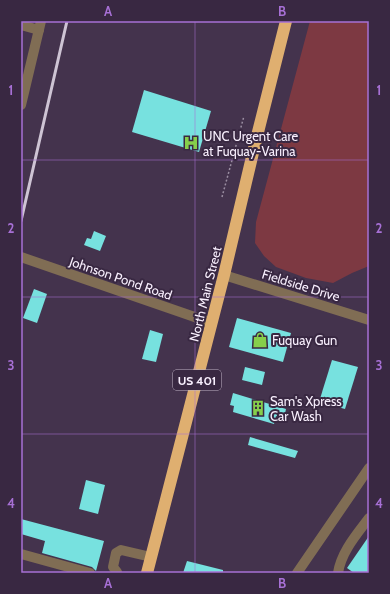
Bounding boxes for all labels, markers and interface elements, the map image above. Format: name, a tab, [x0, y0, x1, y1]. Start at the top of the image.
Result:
text: A	[104, 3, 113, 19]
text: B	[278, 3, 286, 19]
text: 1	[9, 82, 13, 98]
text: 1	[377, 82, 381, 98]
place label: UNC Urgent Care at Fuquay-Varina	[203, 128, 299, 159]
hospital icon: UNC Urgent Care at Fuquay-Varina	[182, 134, 200, 152]
text: 2	[8, 220, 15, 236]
text: 2	[376, 220, 383, 236]
street label: North Main Street	[185, 244, 225, 343]
street label: Johnson Pond Road	[67, 253, 174, 303]
street label: Fieldside Drive	[260, 266, 342, 305]
shop icon: Fuquay Gun	[251, 331, 269, 349]
place label: Fuquay Gun	[272, 332, 337, 348]
text: 3	[7, 357, 15, 373]
text: 3	[375, 357, 383, 373]
road number: US 401	[173, 370, 221, 390]
place label: Sam's Xpress Car Wash	[270, 393, 342, 424]
building icon: Sam's Xpress Car Wash	[249, 399, 267, 417]
text: 4	[7, 495, 15, 511]
text: 4	[375, 495, 383, 511]
text: A	[104, 575, 113, 591]
text: B	[278, 575, 286, 591]

